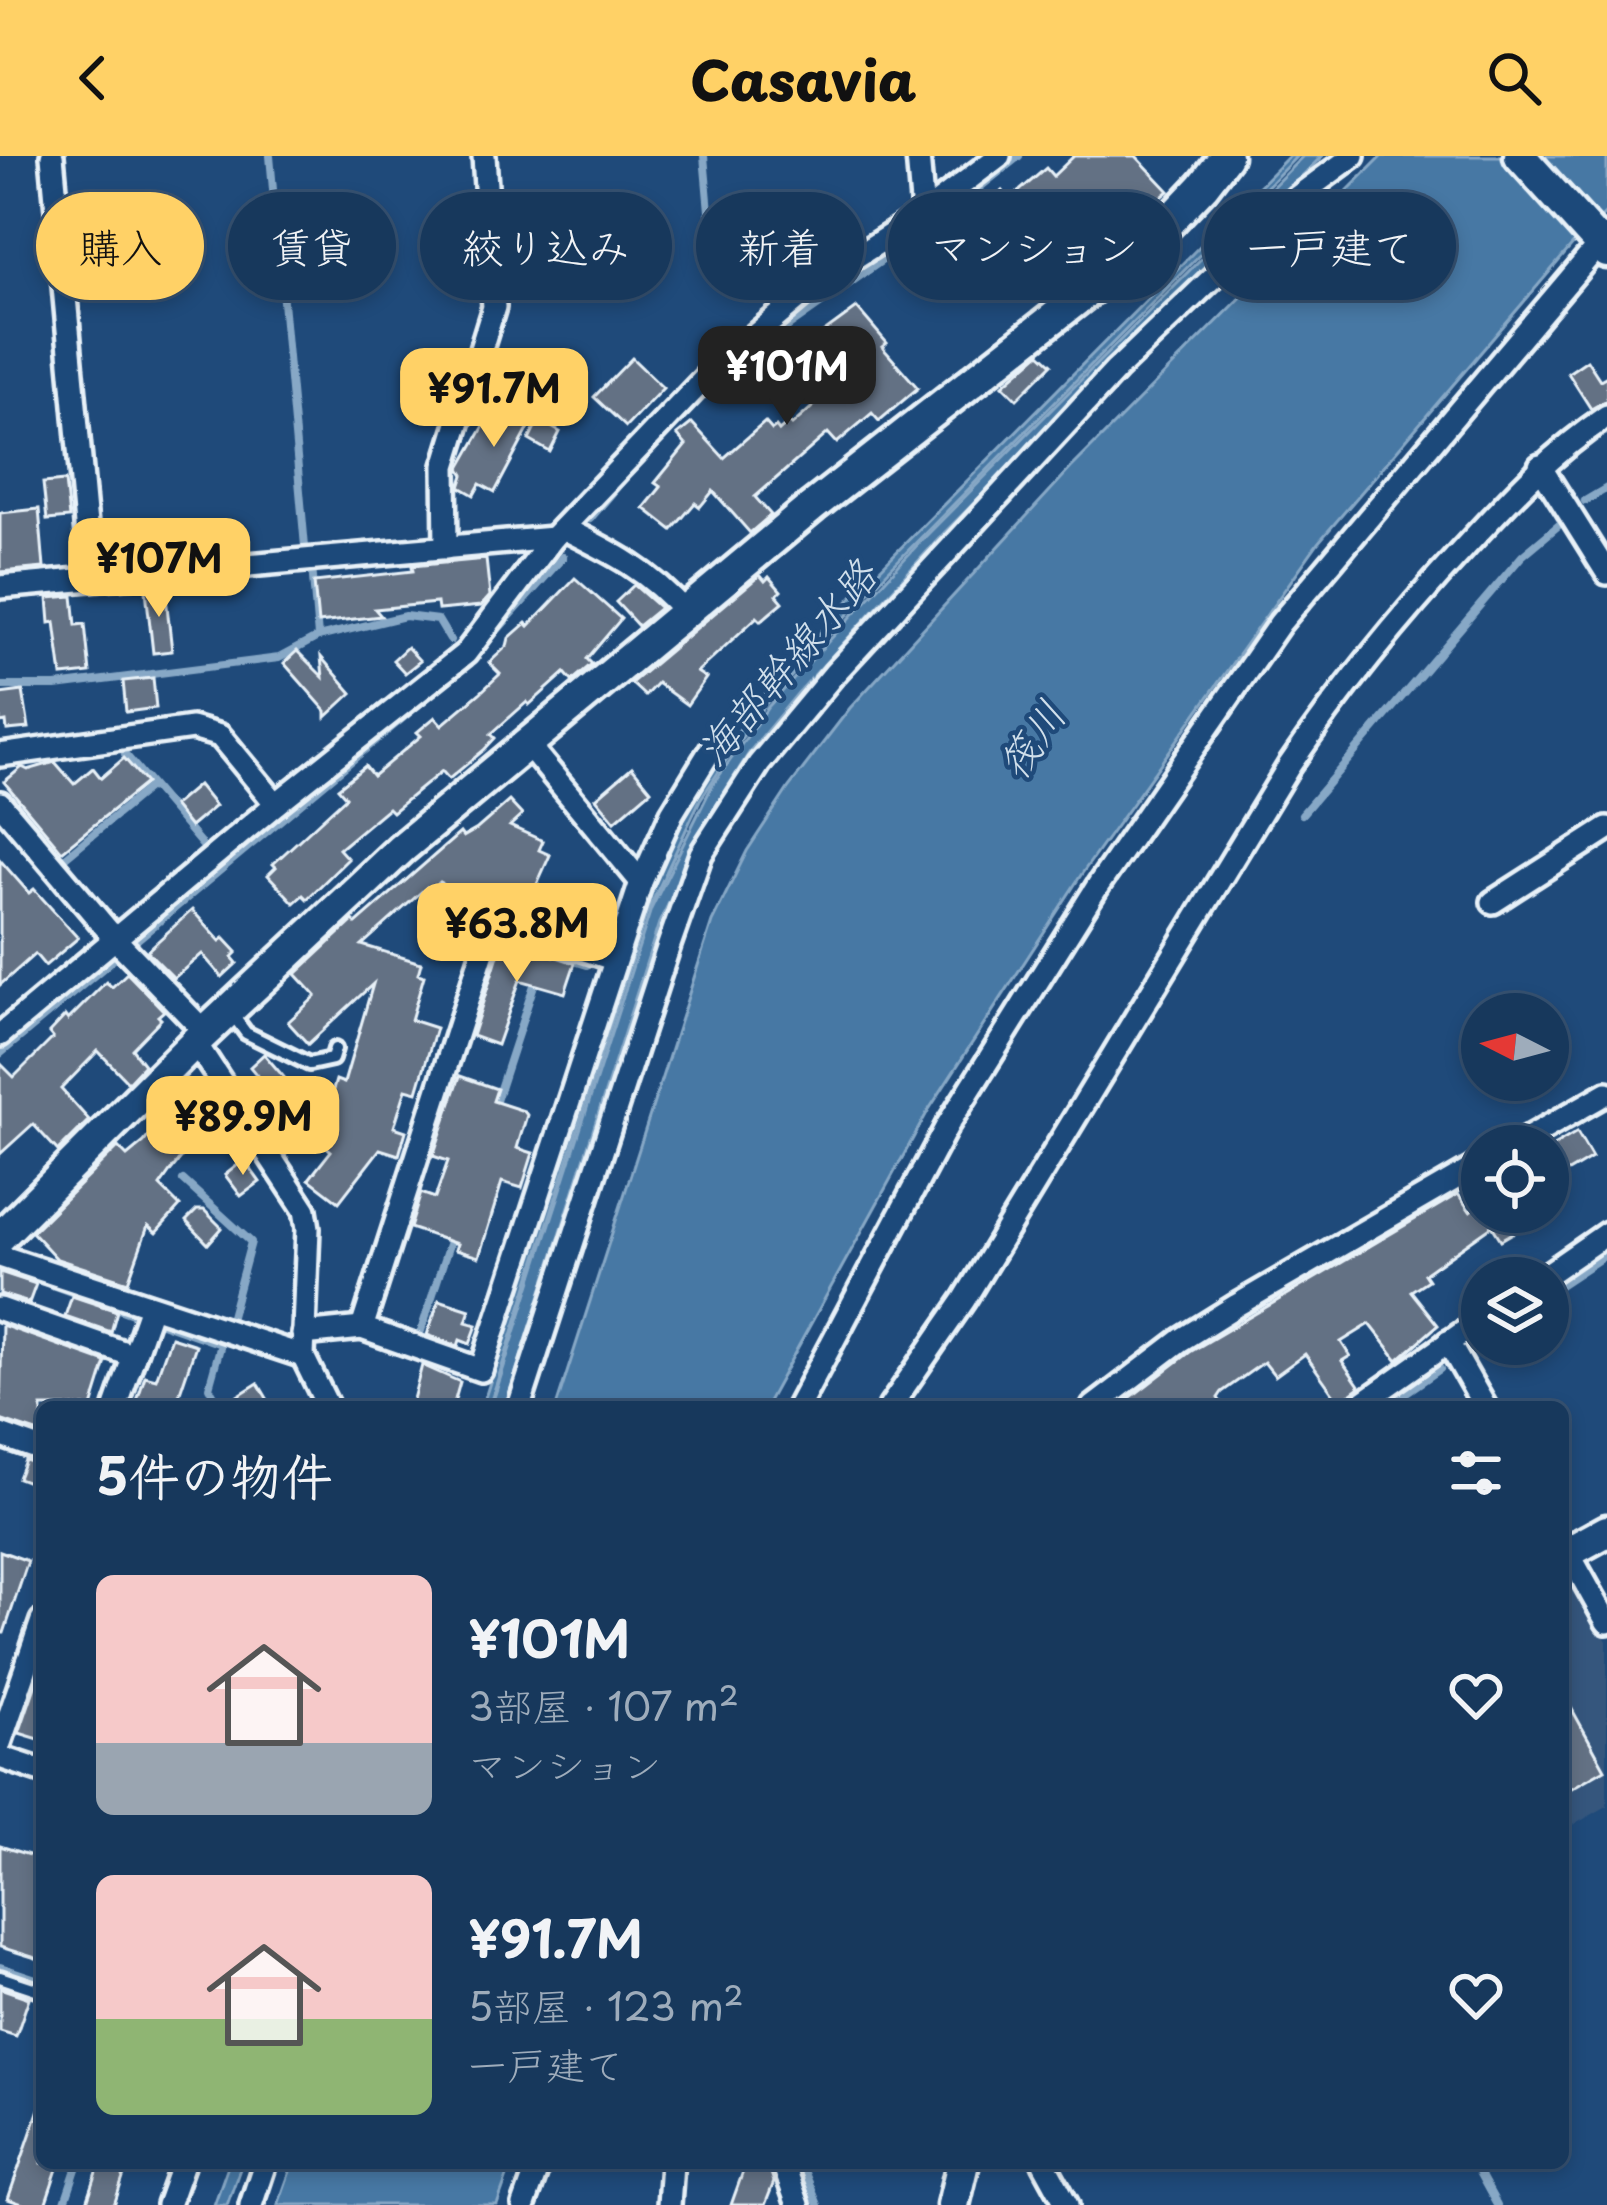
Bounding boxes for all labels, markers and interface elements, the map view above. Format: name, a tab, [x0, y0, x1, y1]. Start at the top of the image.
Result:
text: Casavia	[690, 38, 917, 119]
icon: back	[60, 45, 126, 111]
icon: search	[1481, 45, 1547, 111]
chip: 購入	[36, 192, 204, 300]
chip: 賃貸	[228, 192, 396, 300]
chip: 絞り込み	[420, 192, 672, 300]
chip: 新着	[696, 192, 864, 300]
chip: マンション	[888, 192, 1180, 300]
chip: 一戸建て	[1204, 192, 1456, 300]
pin: ¥101M	[703, 326, 871, 428]
text: ¥101M	[725, 335, 849, 394]
pin: ¥91.7M	[396, 348, 592, 450]
text: ¥91.7M	[427, 357, 561, 416]
pin: ¥107M	[75, 518, 243, 620]
text: ¥107M	[95, 527, 223, 586]
water label: 海部幹線水路	[680, 543, 891, 778]
water label: 筏川	[980, 686, 1080, 791]
pin: ¥63.8M	[419, 883, 615, 985]
text: ¥63.8M	[444, 892, 590, 951]
north arrow	[1461, 993, 1569, 1101]
map controls	[1461, 993, 1569, 1365]
pin: ¥89.9M	[145, 1076, 341, 1178]
text: ¥89.9M	[173, 1085, 313, 1144]
button: locate	[1461, 1125, 1569, 1233]
button: layers	[1461, 1257, 1569, 1365]
text: 5件の物件	[96, 1435, 333, 1512]
icon: filters	[1443, 1440, 1509, 1506]
text: ¥101M	[468, 1598, 630, 1675]
icon: home	[192, 1623, 336, 1767]
icon: heart	[1443, 1662, 1509, 1728]
text: 3部屋 · 107 m²	[468, 1675, 739, 1734]
text: マンション	[468, 1734, 661, 1793]
text: ¥91.7M	[468, 1898, 643, 1975]
icon: home	[192, 1923, 336, 2067]
icon: heart	[1443, 1962, 1509, 2028]
text: 5部屋 · 123 m²	[468, 1975, 744, 2034]
text: 一戸建て	[468, 2034, 624, 2093]

